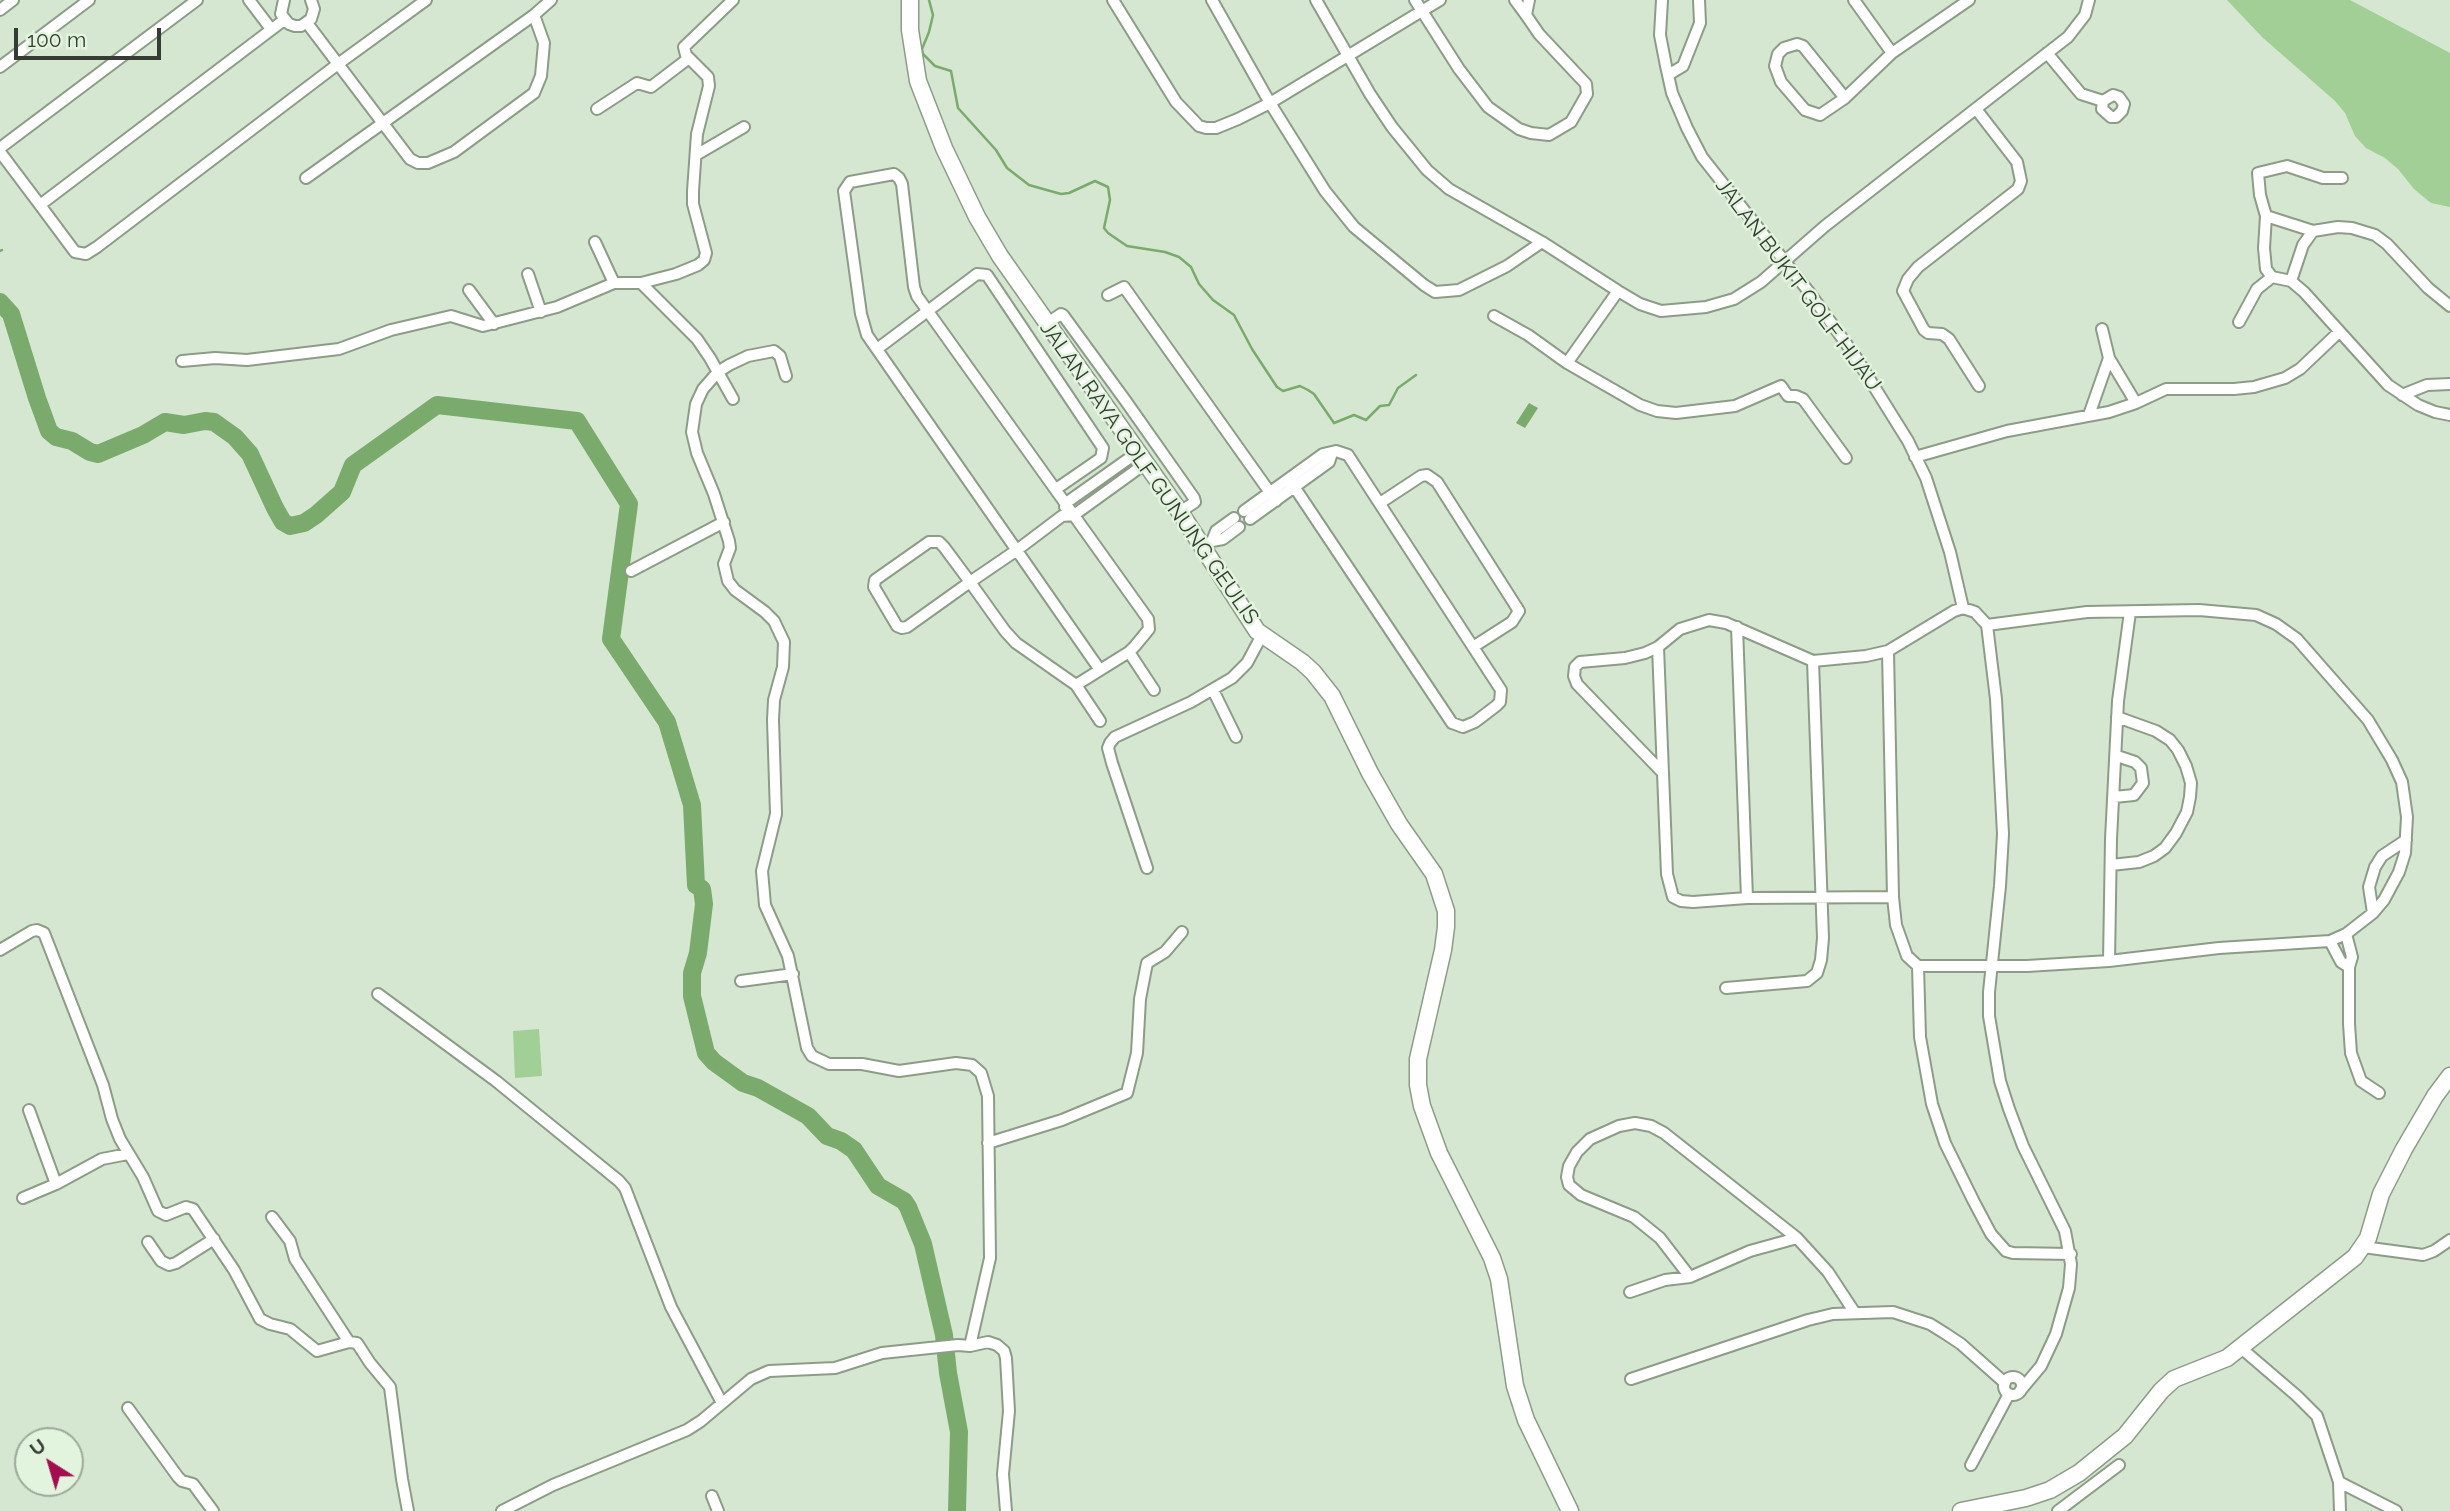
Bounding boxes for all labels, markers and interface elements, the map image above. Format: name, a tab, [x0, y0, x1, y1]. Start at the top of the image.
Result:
scale bar	[18, 14, 164, 58]
text: 100 m	[27, 27, 86, 52]
street label: JALAN BUKIT GOLF HIJAU	[1710, 174, 1886, 396]
street label: JALAN RAYA GOLF GUNUNG GEULIS	[1034, 317, 1264, 629]
north arrow	[14, 1427, 84, 1497]
text: U	[25, 1434, 50, 1460]

